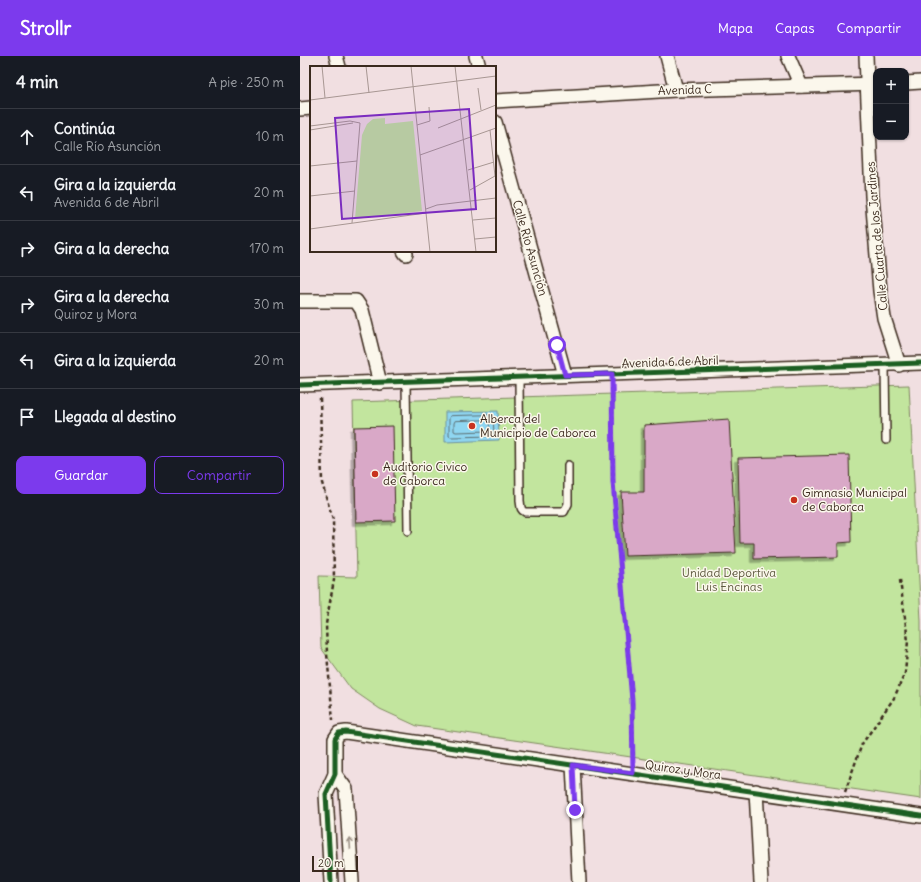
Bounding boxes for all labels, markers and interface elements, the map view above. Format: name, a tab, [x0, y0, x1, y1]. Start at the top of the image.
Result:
text: Strollr	[20, 16, 71, 40]
text: Mapa	[718, 19, 753, 37]
text: Capas	[775, 19, 815, 37]
text: Compartir	[837, 19, 901, 37]
inset map	[310, 66, 496, 252]
map controls	[873, 68, 909, 140]
button: +	[873, 68, 909, 104]
text: 4 min	[16, 71, 58, 93]
text: A pie · 250 m	[209, 74, 284, 91]
street label: Avenida C	[658, 81, 712, 98]
button: −	[873, 104, 909, 140]
text: Continúa	[54, 119, 115, 138]
icon: ahead	[16, 126, 38, 148]
text: 10 m	[256, 128, 284, 145]
text: Calle Río Asunción	[54, 138, 161, 155]
street label: Calle Cuarta de los Jardines	[862, 161, 891, 311]
text: Gira a la izquierda	[54, 175, 176, 194]
icon: left	[16, 182, 38, 204]
text: 20 m	[254, 184, 284, 201]
text: Avenida 6 de Abril	[54, 194, 159, 211]
street label: Calle Río Asunción	[510, 198, 551, 297]
icon: right	[16, 238, 38, 260]
text: Gira a la derecha	[54, 239, 169, 258]
text: 170 m	[249, 240, 284, 257]
text: Gira a la derecha	[54, 287, 169, 306]
icon: right	[16, 294, 38, 316]
text: 30 m	[254, 296, 284, 313]
text: Quiroz y Mora	[54, 306, 137, 323]
route start	[548, 336, 566, 354]
icon: left	[16, 350, 38, 372]
text: Gira a la izquierda	[54, 351, 176, 370]
text: 20 m	[254, 352, 284, 369]
street label: Avenida 6 de Abril	[621, 352, 719, 371]
icon: arrive	[16, 406, 38, 428]
text: Llegada al destino	[54, 407, 176, 426]
place label: Alberca del Municipio de Caborca	[480, 411, 596, 440]
marker: Alberca del Municipio de Caborca	[467, 421, 477, 431]
button: Guardar	[16, 456, 146, 494]
button: Compartir	[154, 456, 284, 494]
place label: Auditorio Civico de Caborca	[383, 459, 467, 488]
marker: Auditorio Civico de Caborca	[370, 469, 380, 479]
place label: Gimnasio Municipal de Caborca	[802, 485, 907, 514]
marker: Gimnasio Municipal de Caborca	[789, 495, 799, 505]
park label: Unidad Deportiva Luis Encinas	[682, 565, 776, 594]
street label: Quiroz y Mora	[644, 757, 722, 782]
route end	[566, 801, 584, 819]
one-way arrow	[346, 837, 353, 850]
scale bar	[312, 854, 358, 873]
text: 20 m	[318, 856, 344, 870]

